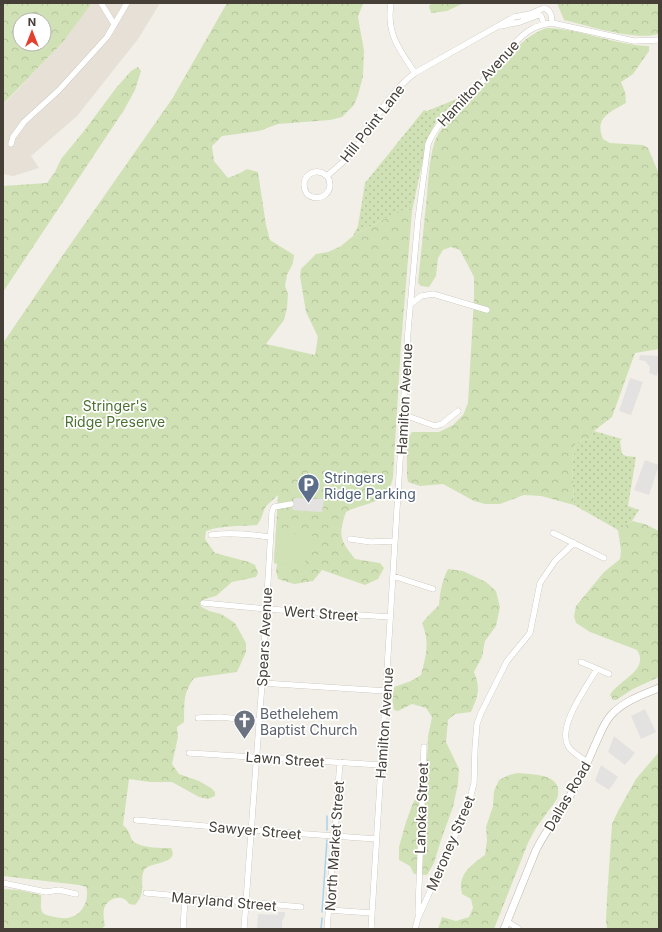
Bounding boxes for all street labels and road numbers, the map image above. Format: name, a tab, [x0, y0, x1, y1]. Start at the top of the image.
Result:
street label: Hamilton Avenue	[434, 36, 522, 130]
street label: Hill Point Lane	[336, 81, 408, 165]
street label: Hamilton Avenue	[393, 343, 415, 455]
street label: Spears Avenue	[253, 587, 275, 687]
street label: Wert Street	[283, 602, 359, 624]
street label: Hamilton Avenue	[372, 667, 396, 779]
street label: Lawn Street	[245, 748, 325, 770]
street label: Dallas Road	[540, 758, 594, 834]
street label: Lanoka Street	[411, 762, 431, 854]
street label: North Market Street	[321, 780, 347, 912]
street label: Meroney Street	[422, 792, 478, 893]
street label: Sawyer Street	[208, 817, 302, 843]
street label: Maryland Street	[171, 888, 278, 914]

